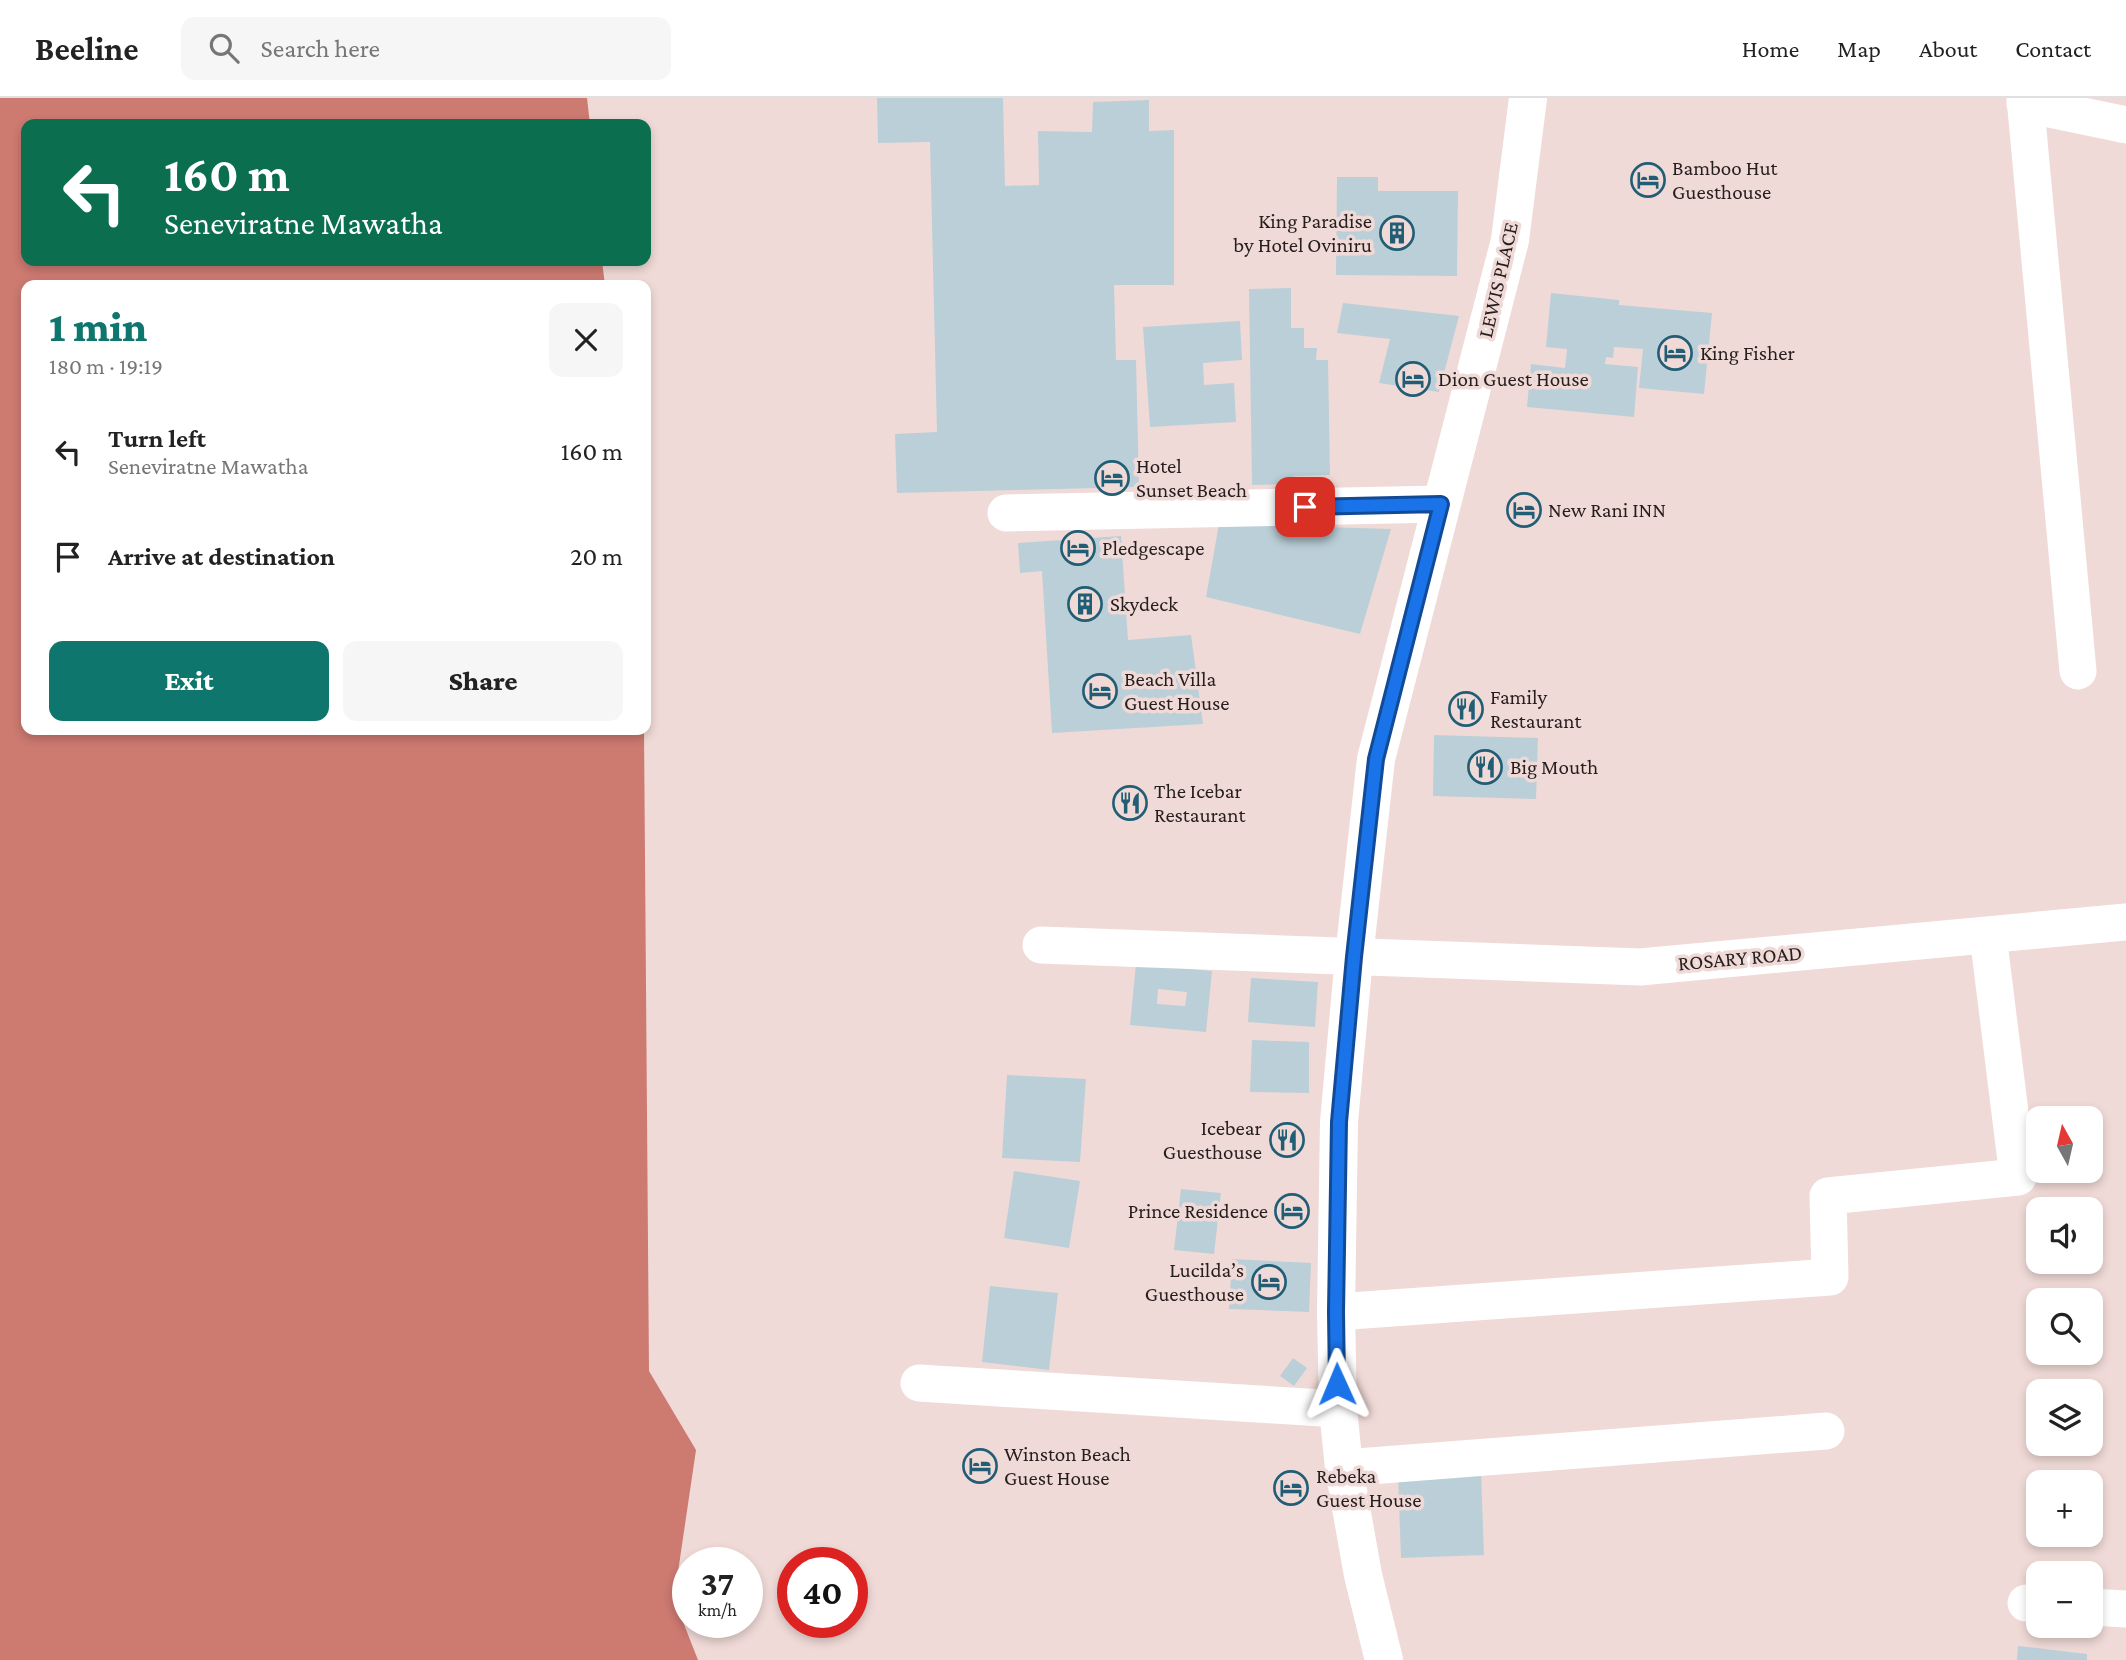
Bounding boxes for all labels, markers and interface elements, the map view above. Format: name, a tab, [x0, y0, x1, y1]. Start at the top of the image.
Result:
search box	[181, 17, 671, 80]
icon: search	[205, 29, 243, 67]
text: Beeline	[35, 30, 139, 67]
text: Search here	[261, 34, 380, 63]
text: Home	[1742, 35, 1799, 62]
text: Map	[1837, 35, 1881, 62]
text: About	[1919, 35, 1977, 62]
text: Contact	[2015, 35, 2091, 62]
icon: left	[49, 147, 140, 238]
text: 160 m	[164, 147, 290, 202]
place label: Bamboo Hut Guesthouse	[1672, 156, 1779, 204]
hotel icon: Bamboo Hut Guesthouse	[1629, 161, 1667, 199]
text: Seneviratne Mawatha	[164, 205, 443, 241]
place label: King Paradise by Hotel Oviniru	[1233, 209, 1372, 257]
building icon: King Paradise by Hotel Oviniru	[1378, 214, 1416, 252]
street label: LEWIS PLACE	[1473, 220, 1523, 340]
text: 1 min	[49, 303, 147, 350]
button: close	[549, 303, 623, 377]
hotel icon: King Fisher	[1656, 334, 1694, 372]
place label: King Fisher	[1700, 341, 1795, 365]
text: 180 m · 19:19	[49, 353, 163, 379]
hotel icon: Dion Guest House	[1394, 360, 1432, 398]
place label: Dion Guest House	[1438, 367, 1589, 391]
text: Turn left	[108, 424, 206, 453]
icon: left	[49, 433, 87, 471]
text: 160 m	[561, 437, 623, 466]
text: Seneviratne Mawatha	[108, 453, 308, 479]
place label: Hotel Sunset Beach	[1136, 454, 1247, 502]
hotel icon: Hotel Sunset Beach	[1093, 459, 1131, 497]
pin	[1275, 477, 1335, 537]
icon: arrive	[1286, 488, 1324, 526]
hotel icon: New Rani INN	[1505, 491, 1543, 529]
place label: New Rani INN	[1548, 498, 1666, 522]
hotel icon: Pledgescape	[1059, 529, 1097, 567]
place label: Pledgescape	[1102, 536, 1205, 560]
icon: arrive	[49, 538, 87, 576]
text: Arrive at destination	[108, 542, 335, 571]
text: 20 m	[570, 542, 623, 571]
building icon: Skydeck	[1066, 585, 1104, 623]
place label: Skydeck	[1110, 592, 1178, 616]
button: Exit	[49, 641, 329, 721]
button: Share	[343, 641, 623, 721]
place label: Beach Villa Guest House	[1124, 667, 1230, 715]
hotel icon: Beach Villa Guest House	[1081, 672, 1119, 710]
place label: Family Restaurant	[1490, 685, 1583, 733]
restaurant icon: Family Restaurant	[1447, 690, 1485, 728]
restaurant icon: Big Mouth	[1466, 748, 1504, 786]
place label: Big Mouth	[1510, 755, 1598, 779]
place label: The Icebar Restaurant	[1154, 779, 1247, 827]
restaurant icon: The Icebar Restaurant	[1111, 784, 1149, 822]
street label: ROSARY ROAD	[1677, 941, 1803, 975]
north arrow	[2026, 1106, 2104, 1183]
map controls	[2026, 1106, 2103, 1638]
place label: Icebear Guesthouse	[1163, 1116, 1263, 1164]
restaurant icon: Icebear Guesthouse	[1268, 1121, 1306, 1159]
hotel icon: Prince Residence	[1273, 1192, 1311, 1230]
button: sound	[2026, 1197, 2103, 1274]
place label: Prince Residence	[1128, 1199, 1268, 1223]
place label: Lucilda’s Guesthouse	[1145, 1258, 1244, 1306]
hotel icon: Lucilda’s Guesthouse	[1250, 1263, 1288, 1301]
button: search	[2026, 1288, 2103, 1365]
position arrow	[1300, 1347, 1374, 1421]
button: layers	[2026, 1379, 2103, 1456]
place label: Winston Beach Guest House	[1004, 1442, 1131, 1490]
hotel icon: Winston Beach Guest House	[961, 1447, 999, 1485]
place label: Rebeka Guest House	[1316, 1464, 1422, 1512]
hotel icon: Rebeka Guest House	[1272, 1469, 1310, 1507]
button: +	[2026, 1470, 2103, 1547]
speed limit sign: 40	[777, 1547, 868, 1638]
button: −	[2026, 1561, 2103, 1638]
text: 37	[701, 1564, 734, 1603]
text: km/h	[698, 1600, 737, 1620]

